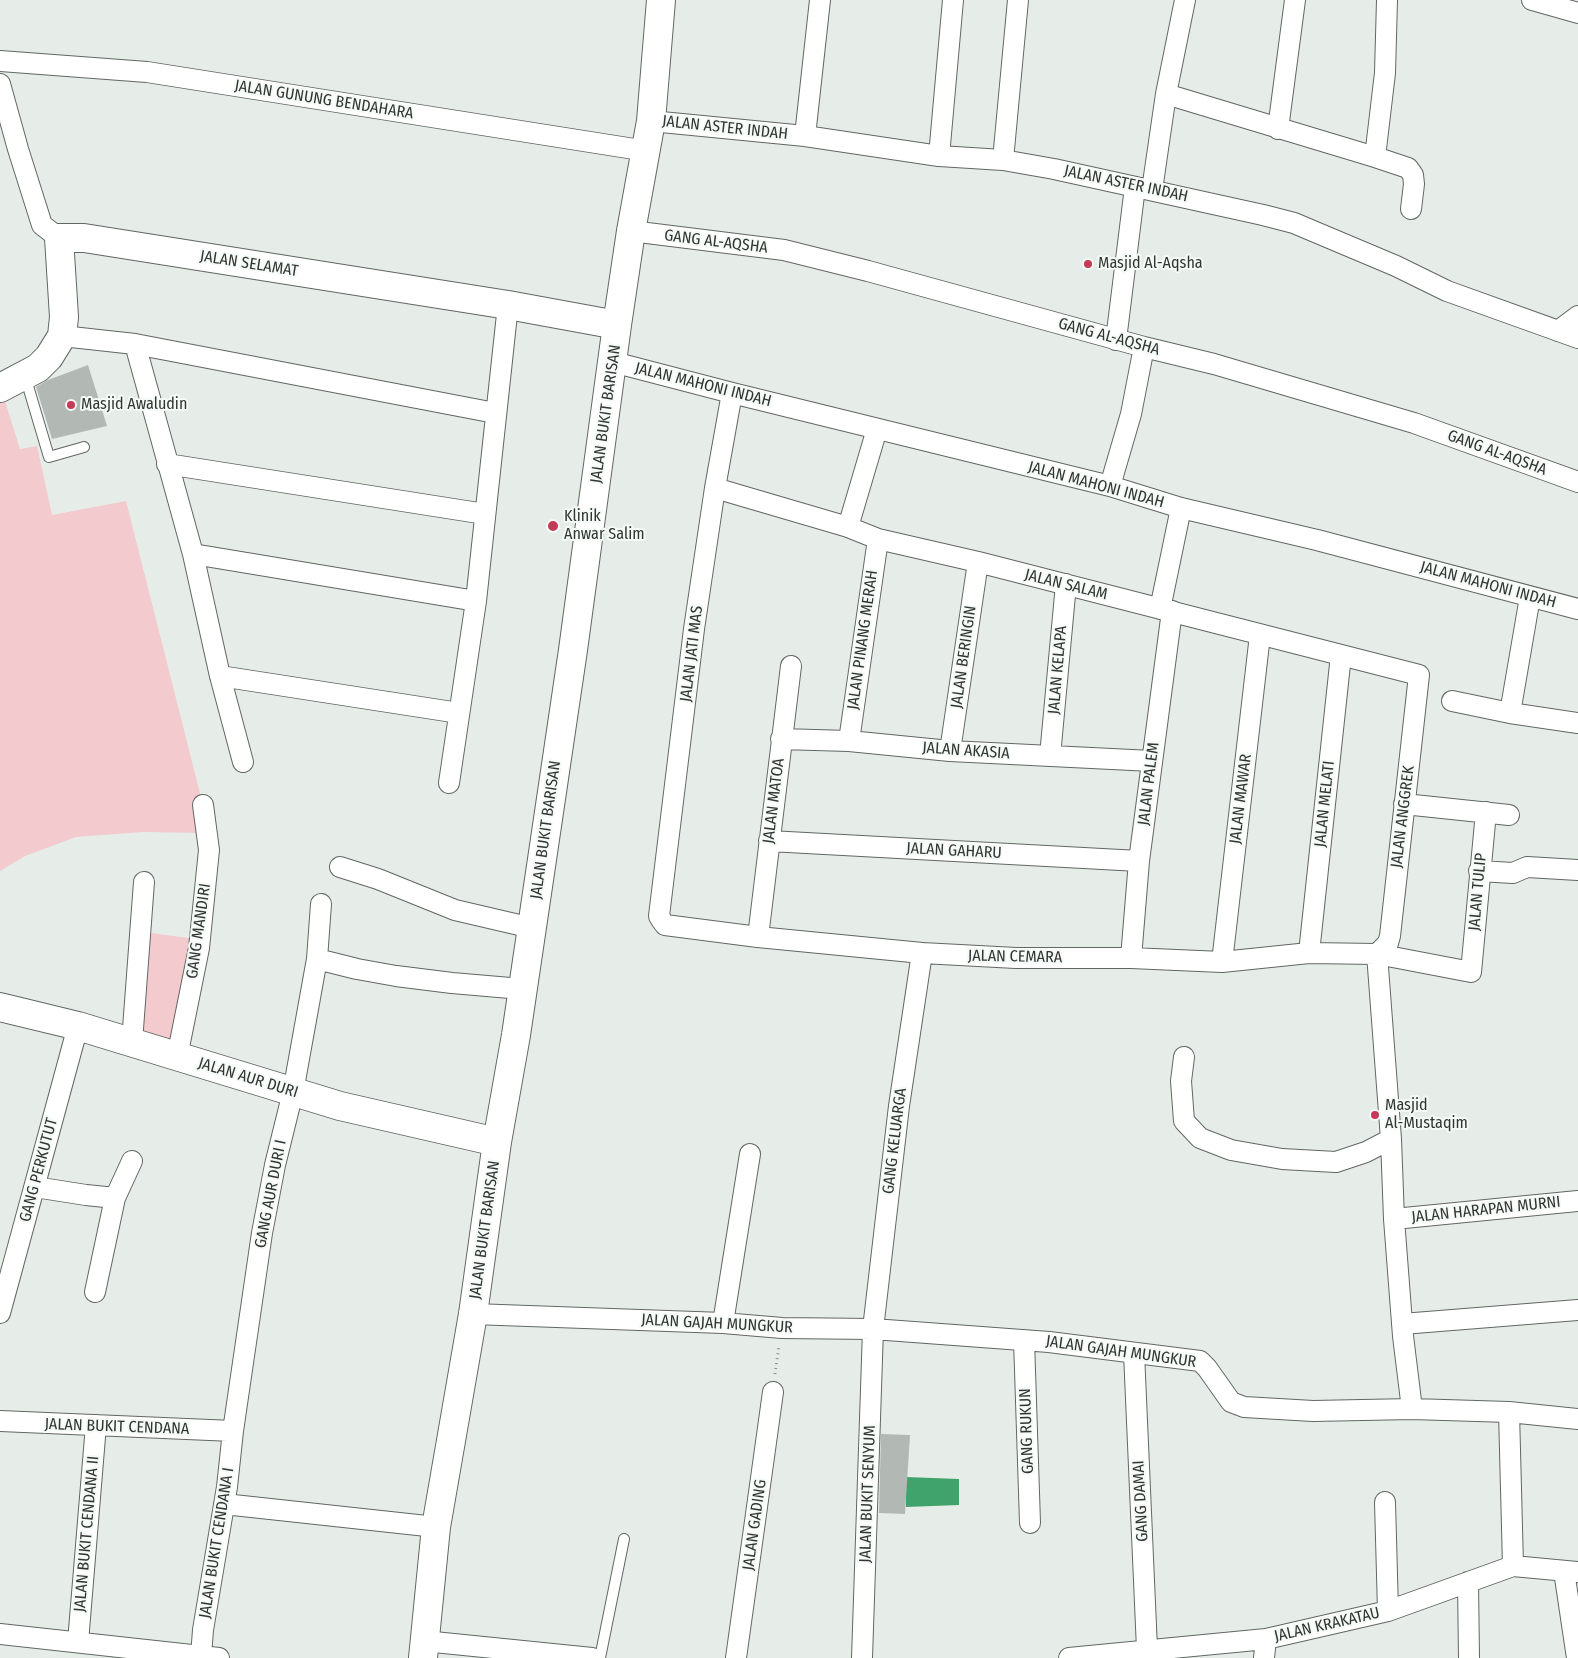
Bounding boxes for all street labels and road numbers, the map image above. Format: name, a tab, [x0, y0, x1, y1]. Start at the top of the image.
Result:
street label: JALAN GUNUNG BENDAHARA	[233, 76, 415, 124]
street label: JALAN ASTER INDAH	[661, 112, 789, 144]
street label: JALAN ASTER INDAH	[1062, 161, 1190, 207]
street label: GANG AL-AQSHA	[663, 226, 769, 258]
street label: JALAN SELAMAT	[199, 247, 299, 281]
street label: GANG AL-AQSHA	[1056, 314, 1162, 360]
street label: JALAN BUKIT BARISAN	[587, 343, 625, 485]
street label: JALAN MAHONI INDAH	[633, 359, 773, 411]
street label: GANG AL-AQSHA	[1445, 426, 1549, 480]
street label: JALAN MAHONI INDAH	[1026, 458, 1166, 512]
street label: JALAN MAHONI INDAH	[1418, 558, 1558, 612]
street label: JALAN SALAM	[1022, 565, 1110, 605]
street label: JALAN PINANG MERAH	[844, 569, 882, 711]
street label: JALAN BERINGIN	[947, 604, 981, 710]
street label: JALAN JATI MAS	[677, 605, 707, 703]
street label: JALAN KELAPA	[1045, 625, 1071, 715]
street label: JALAN AKASIA	[922, 738, 1010, 764]
street label: JALAN PALEM	[1134, 741, 1164, 827]
street label: JALAN MAWAR	[1226, 753, 1256, 845]
street label: JALAN MATOA	[759, 757, 789, 845]
street label: JALAN BUKIT BARISAN	[527, 759, 565, 901]
street label: JALAN MELATI	[1311, 760, 1339, 848]
street label: JALAN ANGGREK	[1387, 765, 1419, 869]
street label: JALAN GAHARU	[906, 839, 1002, 863]
street label: JALAN TULIP	[1465, 852, 1491, 932]
street label: GANG MANDIRI	[183, 882, 215, 980]
street label: JALAN CEMARA	[968, 947, 1062, 967]
street label: JALAN AUR DURI	[196, 1054, 300, 1102]
street label: GANG KELUARGA	[879, 1087, 911, 1195]
street label: GANG PERKUTUT	[16, 1116, 62, 1224]
street label: GANG AUR DURI I	[251, 1138, 291, 1250]
street label: JALAN BUKIT BARISAN	[466, 1159, 504, 1301]
street label: JALAN HARAPAN MURNI	[1411, 1193, 1561, 1227]
street label: JALAN GAJAH MUNGKUR	[641, 1310, 793, 1338]
street label: JALAN GAJAH MUNGKUR	[1045, 1332, 1197, 1372]
street label: GANG RUKUN	[1016, 1388, 1038, 1474]
street label: JALAN BUKIT CENDANA	[44, 1415, 190, 1439]
street label: JALAN BUKIT SENYUM	[856, 1425, 880, 1563]
street label: JALAN BUKIT CENDANA II	[71, 1455, 103, 1613]
street label: GANG DAMAI	[1129, 1460, 1153, 1542]
street label: JALAN BUKIT CENDANA I	[196, 1466, 238, 1620]
street label: JALAN GADING	[739, 1478, 771, 1572]
street label: JALAN KRAKATAU	[1272, 1604, 1382, 1646]

